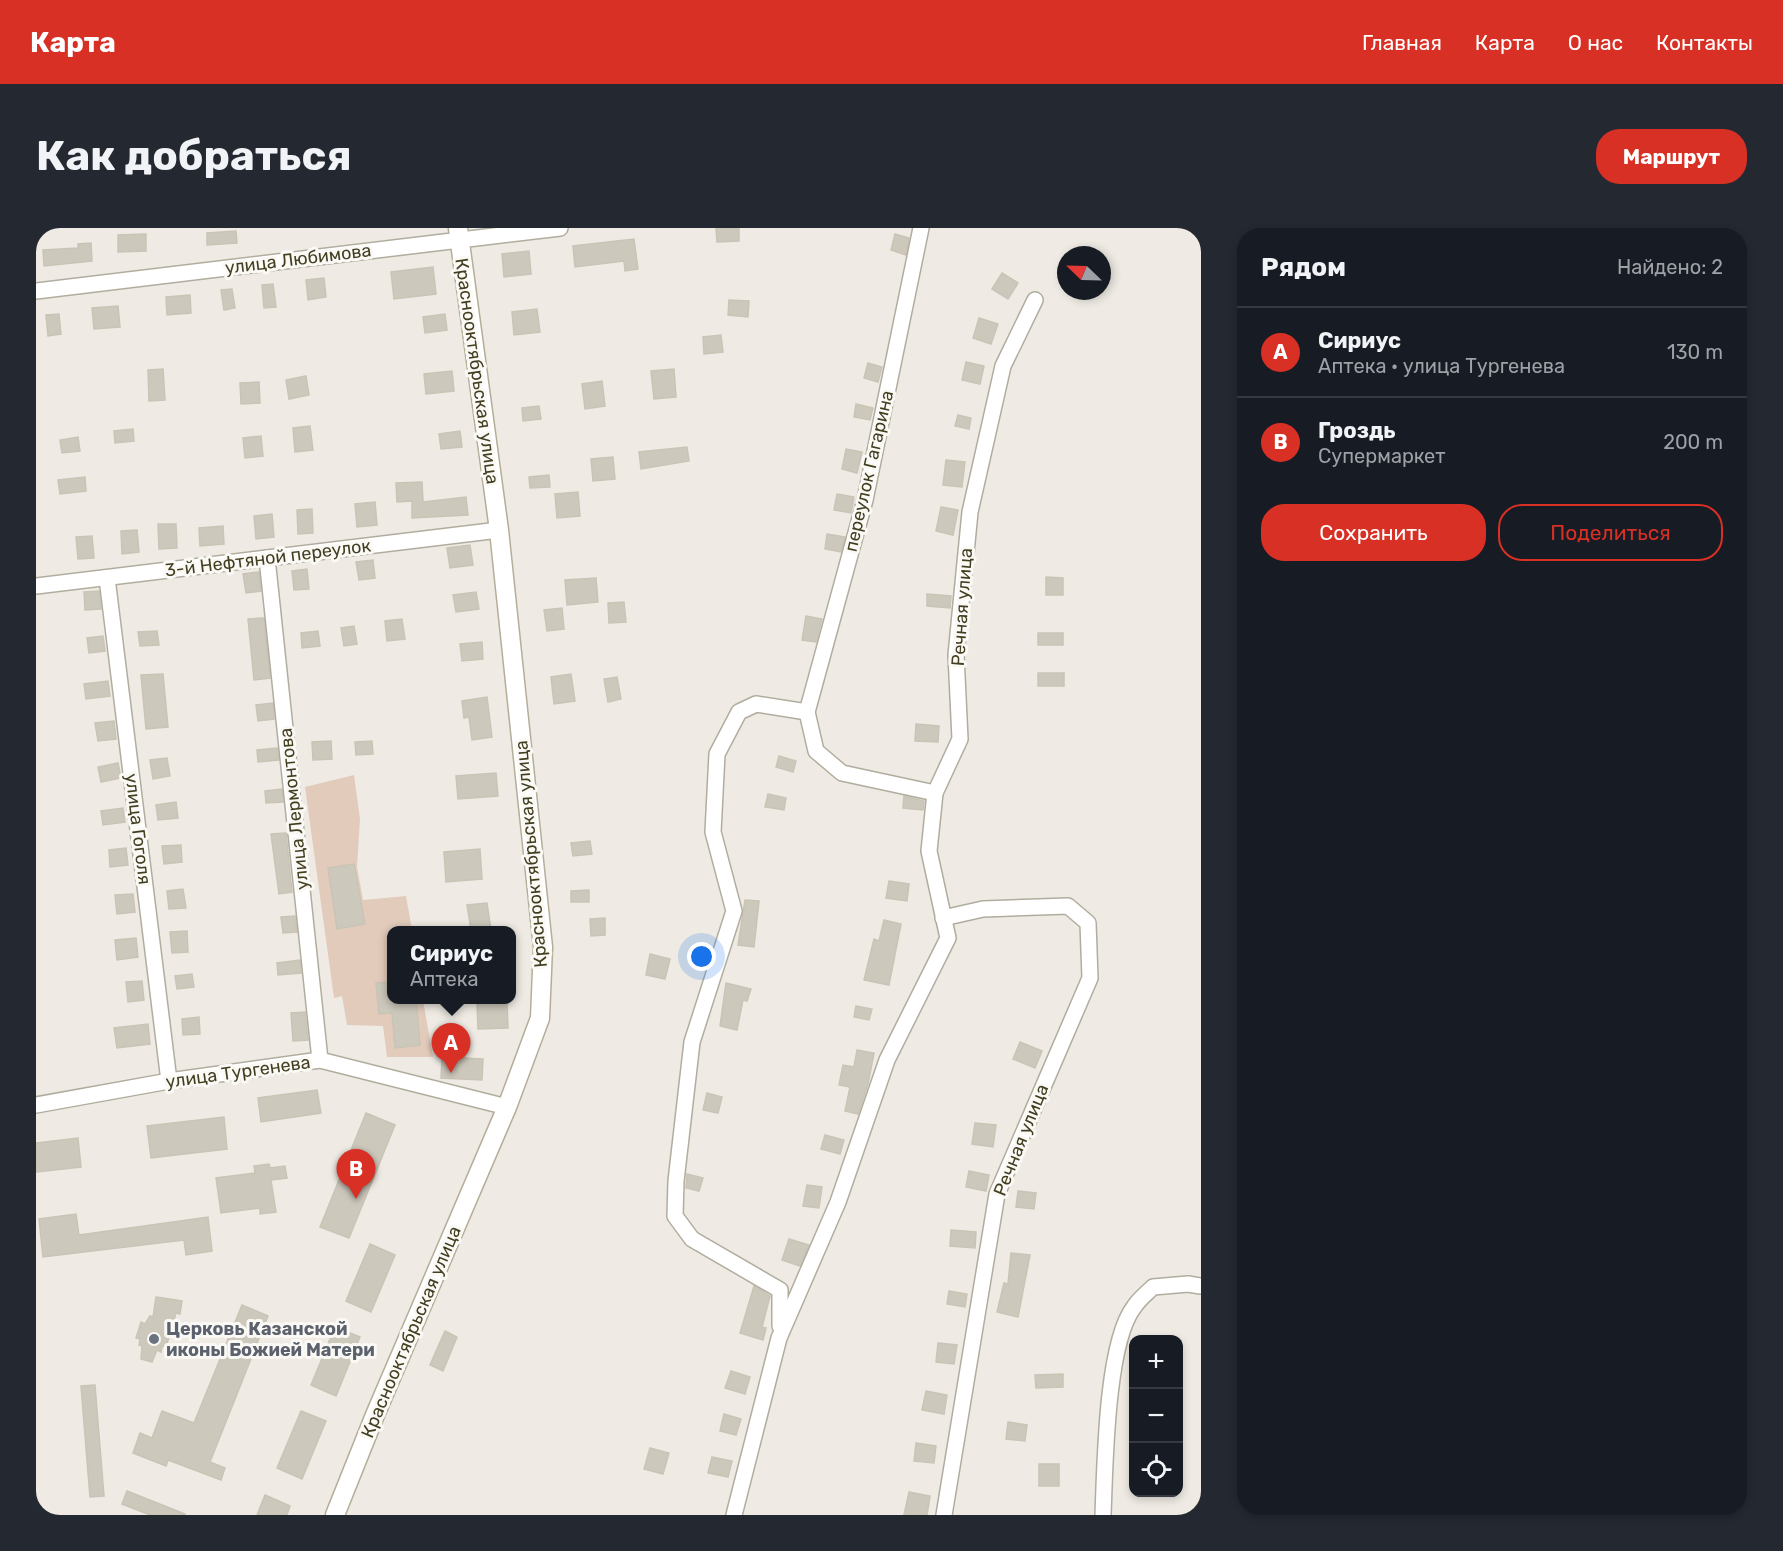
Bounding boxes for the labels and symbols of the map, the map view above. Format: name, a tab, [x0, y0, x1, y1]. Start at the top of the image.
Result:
street label: улица Любимова	[224, 239, 372, 279]
north arrow	[1057, 246, 1111, 300]
street label: Краснооктябрьская улица	[450, 257, 504, 485]
street label: переулок Гагарина	[840, 388, 898, 554]
street label: 3-й Нефтяной переулок	[164, 534, 373, 582]
street label: Речная улица	[947, 547, 977, 667]
street label: улица Лермонтова	[275, 727, 313, 891]
street label: Краснооктябрьская улица	[510, 739, 552, 969]
street label: улица Гоголя	[120, 772, 156, 886]
your location	[687, 942, 716, 971]
pin: A	[432, 1024, 470, 1073]
street label: улица Тургенева	[164, 1051, 312, 1093]
street label: Речная улица	[989, 1081, 1053, 1199]
pin: B	[336, 1150, 376, 1199]
street label: Краснооктябрьская улица	[356, 1223, 466, 1441]
place label: Церковь Казанской иконы Божией Матери	[166, 1318, 375, 1361]
marker: Церковь Казанской иконы Божией Матери	[147, 1332, 161, 1346]

